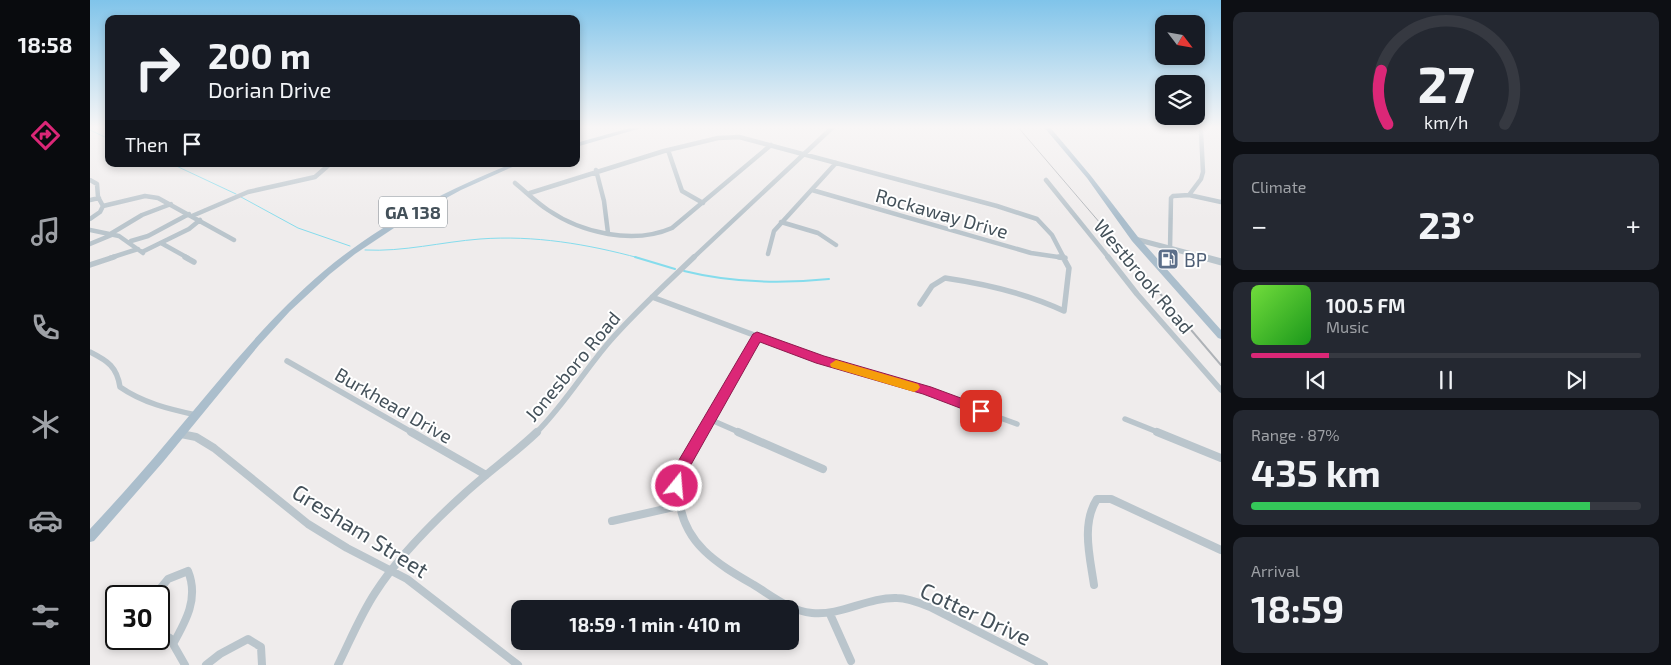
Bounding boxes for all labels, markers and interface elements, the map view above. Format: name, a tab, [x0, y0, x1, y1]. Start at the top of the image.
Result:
north arrow	[1155, 15, 1205, 65]
map controls	[1155, 15, 1205, 125]
text: 18:58	[18, 31, 72, 57]
text: 200 m	[208, 34, 311, 76]
icon: right	[125, 35, 190, 100]
text: 27	[1417, 51, 1475, 113]
button: layers	[1155, 75, 1205, 125]
text: Dorian Drive	[208, 76, 331, 102]
text: km/h	[1424, 111, 1468, 133]
icon: directions	[28, 118, 63, 153]
icon: arrive	[178, 130, 206, 158]
text: Then	[125, 133, 168, 156]
text: Climate	[1251, 177, 1306, 196]
street label: Rockaway Drive	[873, 183, 1011, 243]
road number: GA 138	[379, 196, 447, 228]
text: 23°	[1418, 201, 1475, 247]
text: −	[1251, 208, 1267, 242]
text: +	[1626, 208, 1641, 242]
icon: music	[28, 214, 63, 249]
street label: Westbrook Road	[1090, 214, 1198, 338]
fuel station icon: BP	[1156, 247, 1180, 271]
place label: BP	[1184, 248, 1207, 271]
text: 100.5 FM	[1326, 294, 1405, 317]
street label: Jonesboro Road	[520, 307, 624, 425]
icon: phone	[28, 310, 63, 345]
text: Music	[1326, 317, 1369, 336]
street label: Burkhead Drive	[331, 362, 457, 448]
icon: previous	[1302, 366, 1330, 394]
icon: pause	[1432, 366, 1460, 394]
icon: next	[1562, 366, 1590, 394]
pin	[960, 390, 1002, 432]
icon: arrive	[967, 397, 995, 425]
icon: climate	[28, 407, 63, 442]
text: Range · 87%	[1251, 425, 1340, 444]
text: 435 km	[1251, 449, 1381, 495]
position arrow	[650, 459, 702, 511]
street label: Gresham Street	[288, 478, 434, 582]
icon: car	[28, 503, 63, 538]
text: Arrival	[1251, 561, 1300, 580]
street label: Cotter Drive	[917, 576, 1035, 650]
speed limit sign: 30	[105, 585, 170, 650]
text: 18:59	[1251, 585, 1344, 631]
icon: filters	[28, 599, 63, 634]
text: 18:59 · 1 min · 410 m	[569, 613, 741, 636]

